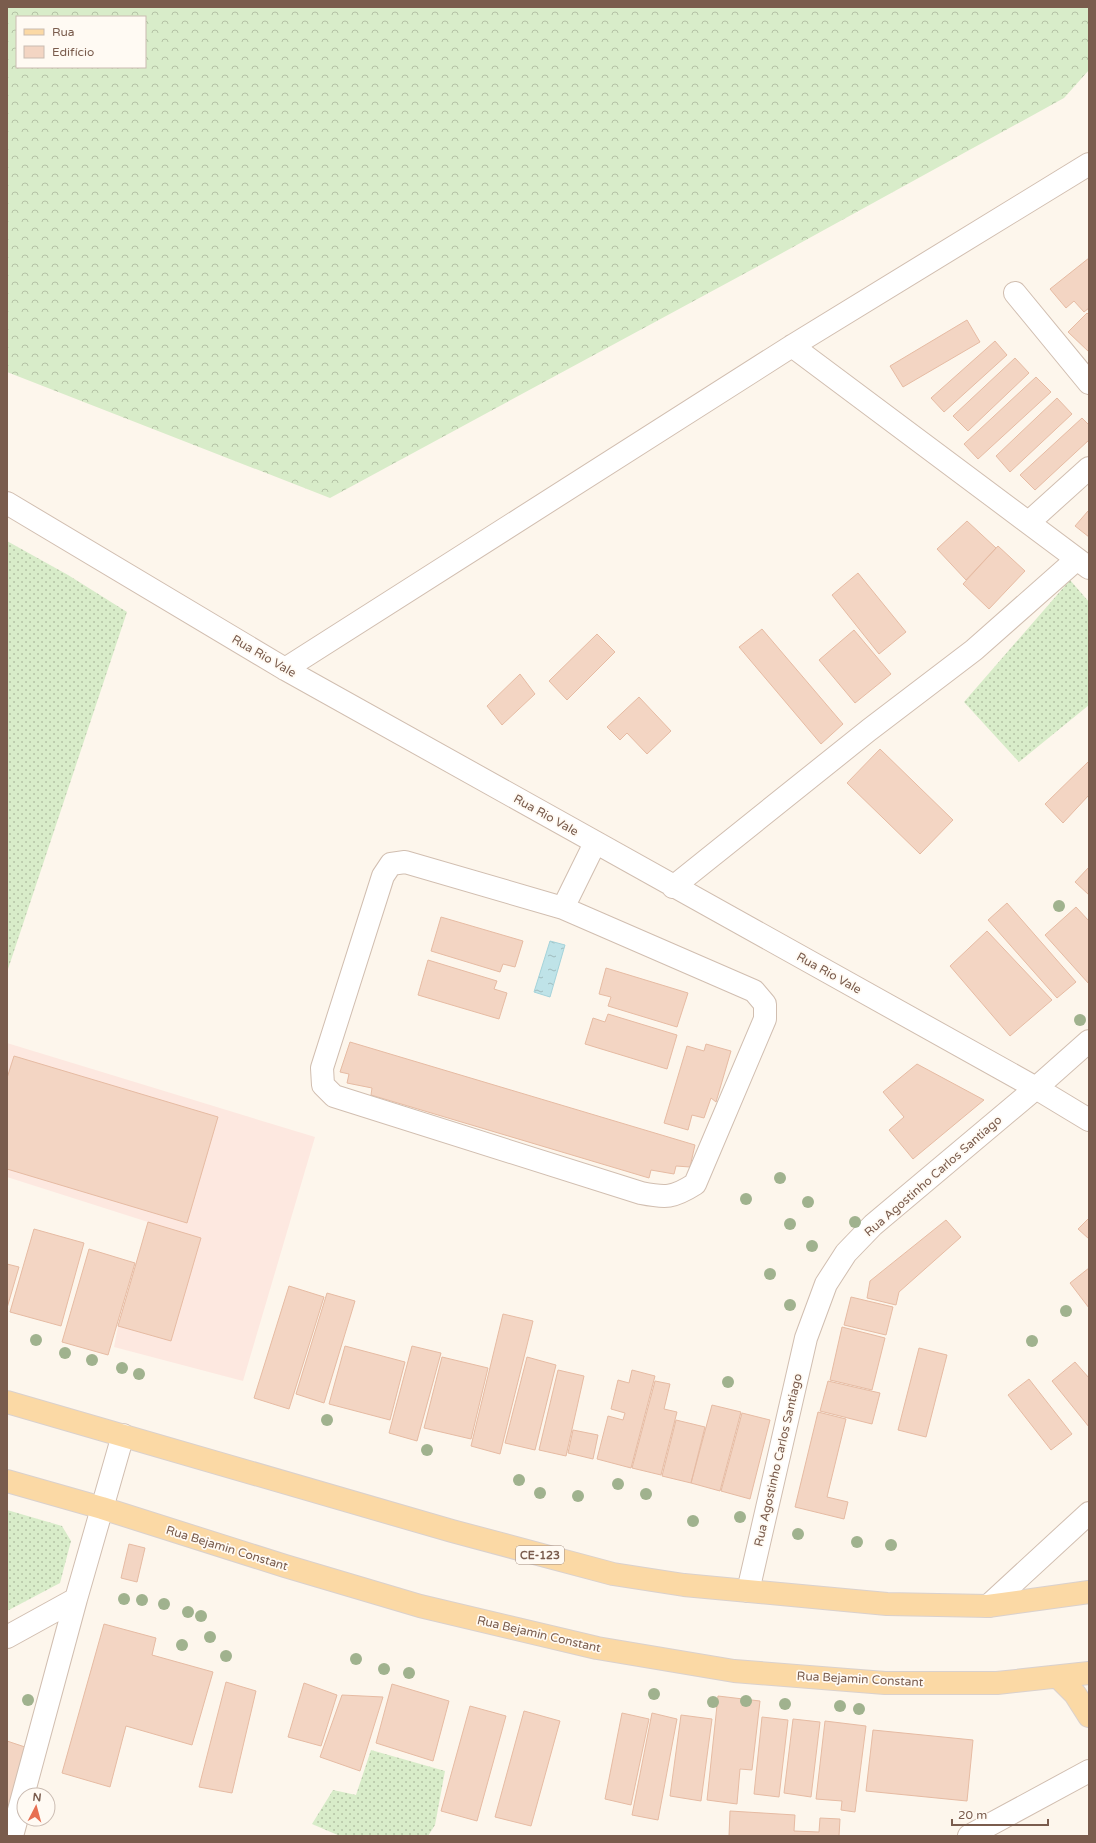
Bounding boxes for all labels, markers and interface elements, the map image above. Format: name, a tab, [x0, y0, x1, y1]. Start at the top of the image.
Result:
legend	[16, 16, 146, 68]
text: Rua	[52, 25, 75, 39]
text: Edifício	[52, 45, 94, 59]
street label: Rua Rio Vale	[229, 632, 299, 680]
street label: Rua Rio Vale	[511, 791, 581, 839]
street label: Rua Rio Vale	[794, 949, 864, 997]
street label: Rua Agostinho Carlos Santiago	[862, 1113, 1004, 1239]
street label: Rua Agostinho Carlos Santiago	[751, 1372, 805, 1548]
street label: Rua Bejamin Constant	[164, 1523, 290, 1573]
road number: CE-123	[516, 1546, 564, 1564]
street label: Rua Bejamin Constant	[476, 1613, 603, 1655]
street label: Rua Bejamin Constant	[796, 1669, 924, 1689]
north arrow	[16, 1787, 56, 1827]
text: N	[32, 1791, 42, 1804]
scale bar	[952, 1801, 1048, 1827]
text: 20 m	[958, 1808, 987, 1822]

